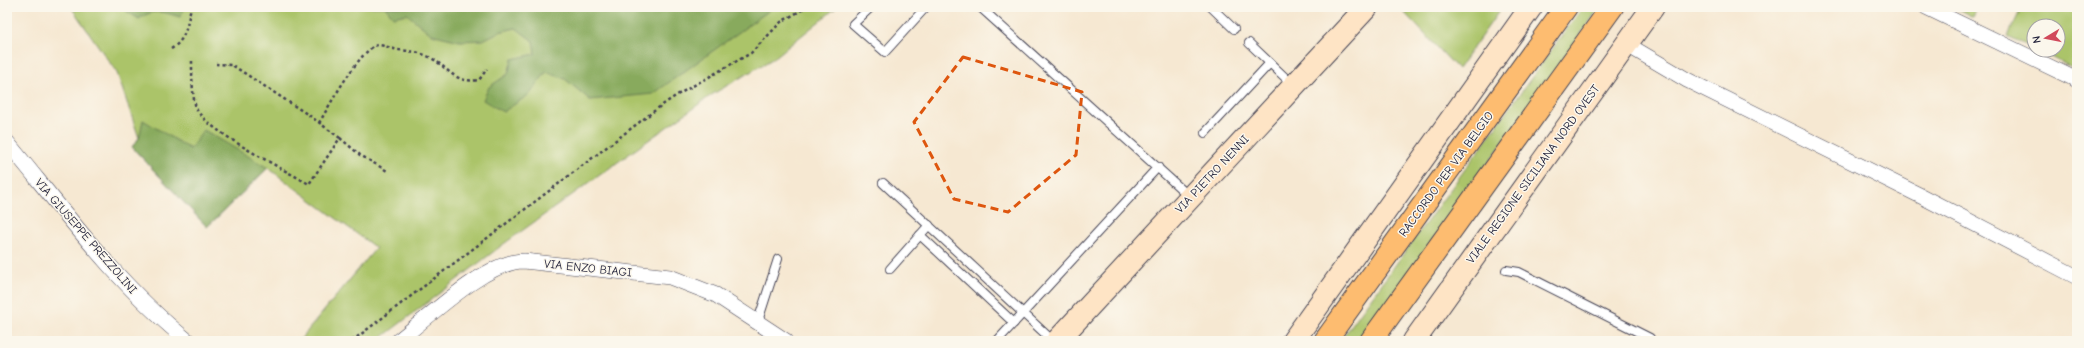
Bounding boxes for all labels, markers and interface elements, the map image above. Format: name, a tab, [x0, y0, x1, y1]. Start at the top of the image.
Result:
north arrow	[2026, 18, 2066, 58]
text: N	[2030, 35, 2044, 44]
street label: VIALE REGIONE SICILIANA NORD OVEST	[1463, 81, 1603, 266]
street label: RACCORDO PER VIA BELGIO	[1396, 109, 1496, 239]
street label: VIA PIETRO NENNI	[1172, 132, 1252, 216]
street label: VIA GIUSEPPE PREZZOLINI	[32, 176, 140, 297]
street label: VIA ENZO BIAGI	[544, 256, 633, 280]

